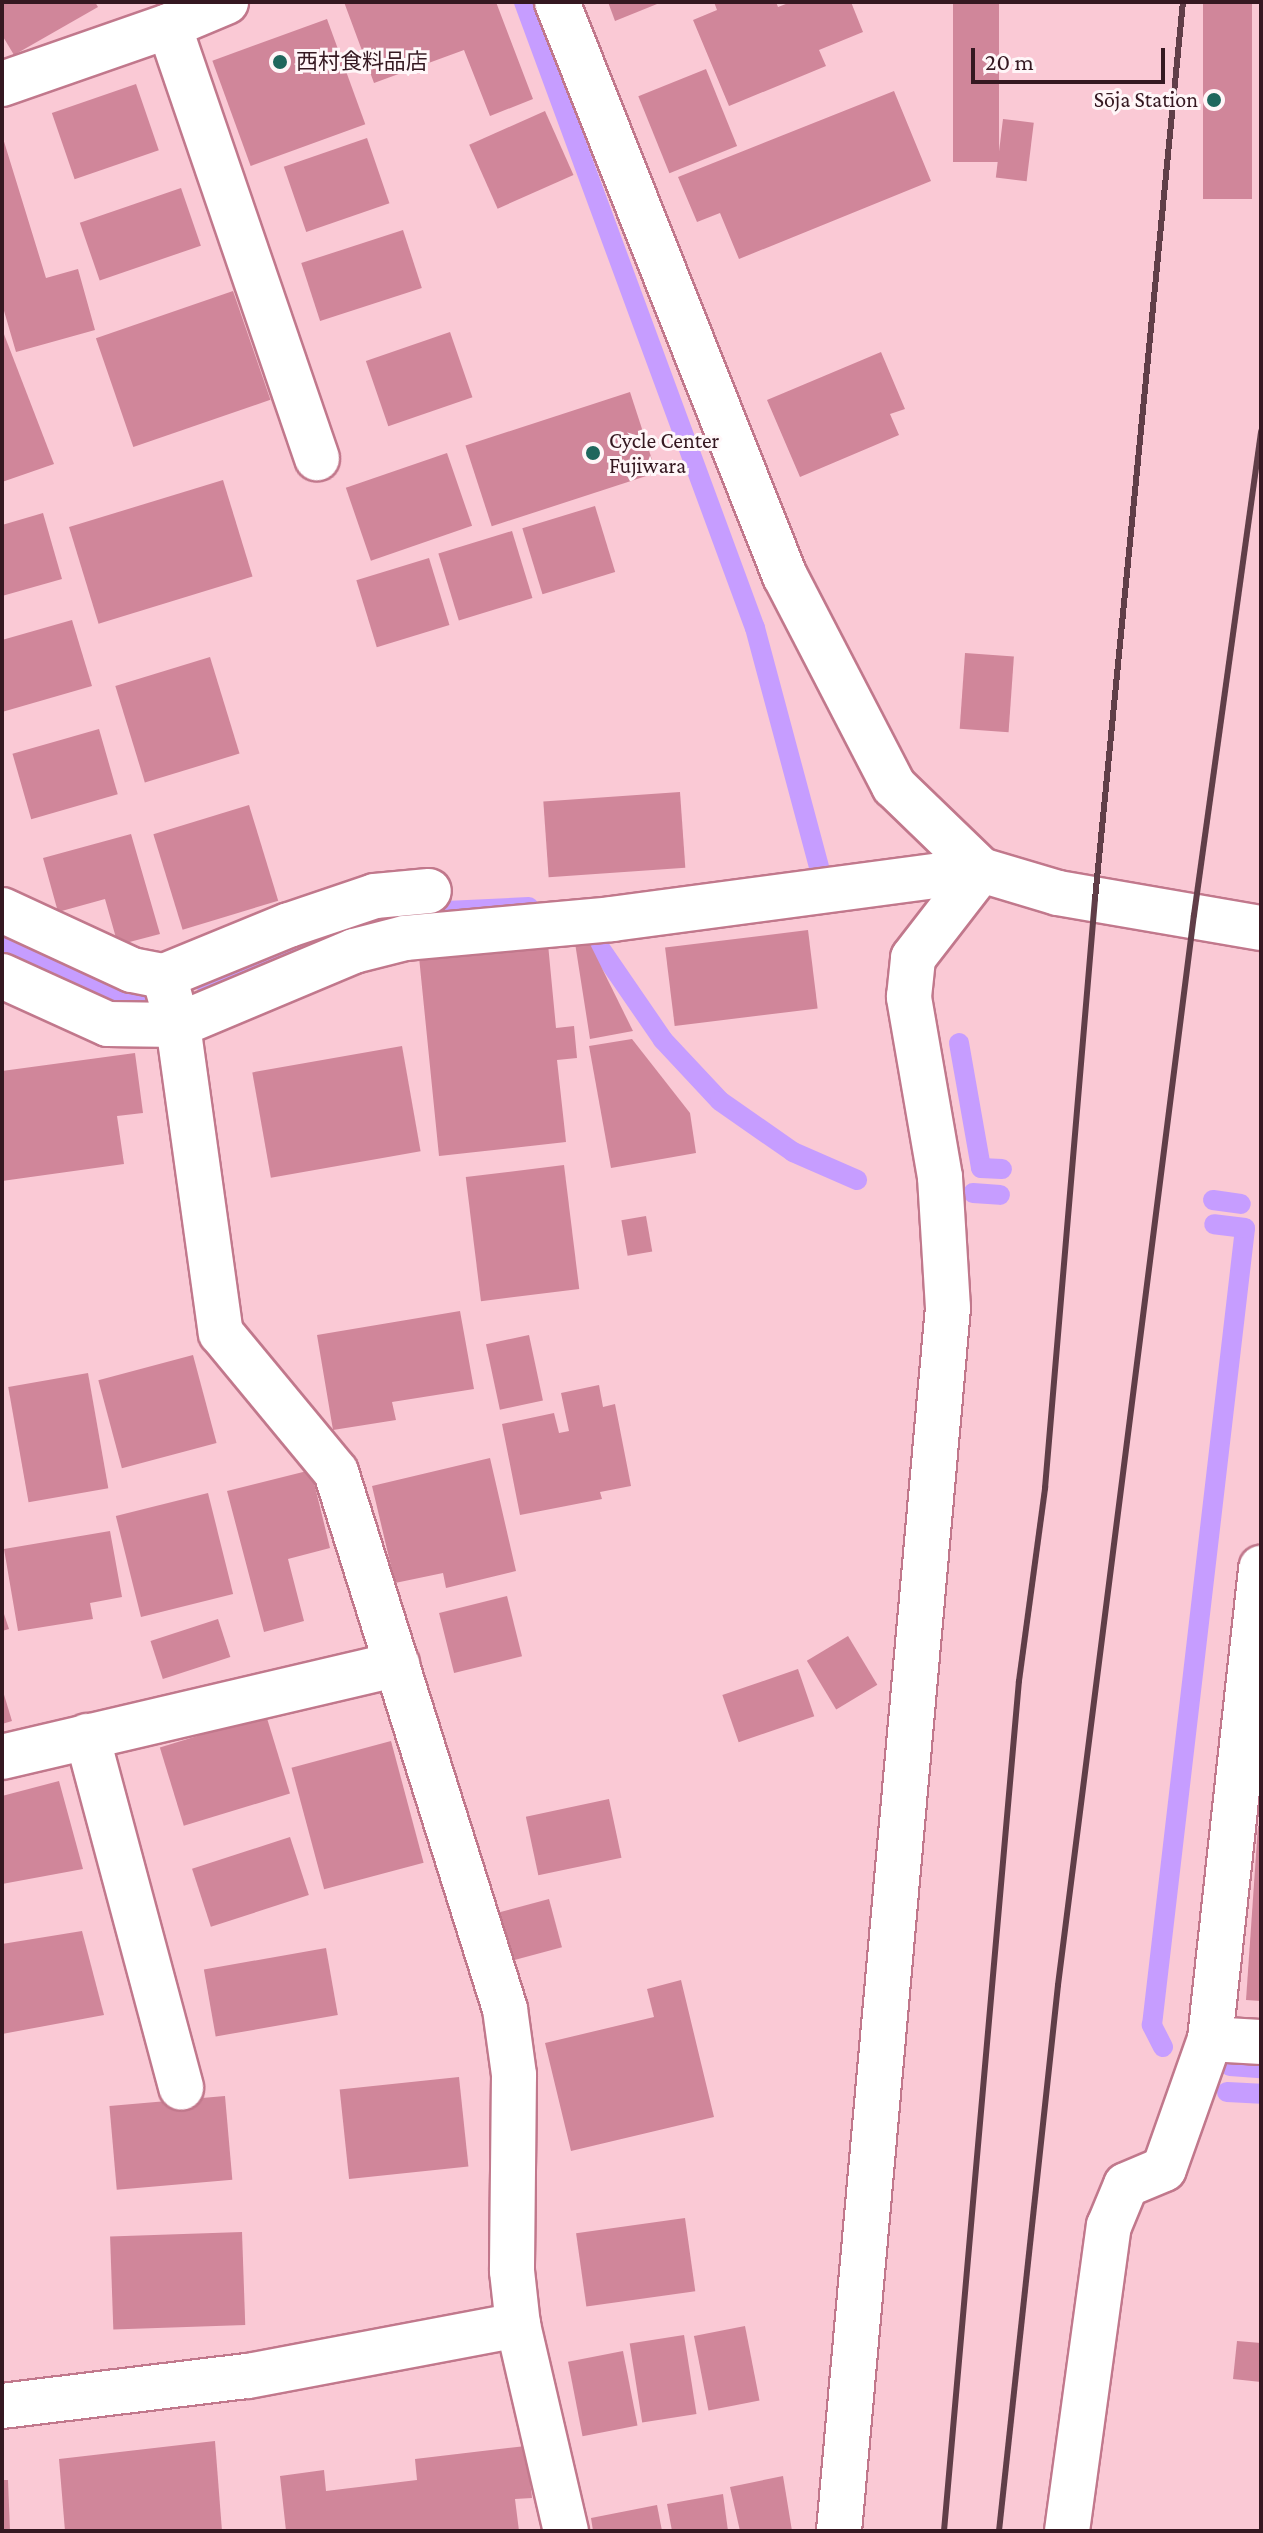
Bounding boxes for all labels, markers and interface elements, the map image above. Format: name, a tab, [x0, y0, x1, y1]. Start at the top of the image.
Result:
scale bar	[975, 32, 1169, 82]
text: 20 m	[985, 48, 1034, 75]
place label: 西村食料品店	[296, 49, 428, 75]
marker: 西村食料品店	[271, 53, 289, 71]
place label: Sōja Station	[1094, 87, 1198, 113]
marker: Sōja Station	[1205, 91, 1223, 109]
place label: Cycle Center Fujiwara	[609, 427, 719, 478]
marker: Cycle Center Fujiwara	[584, 444, 602, 462]

